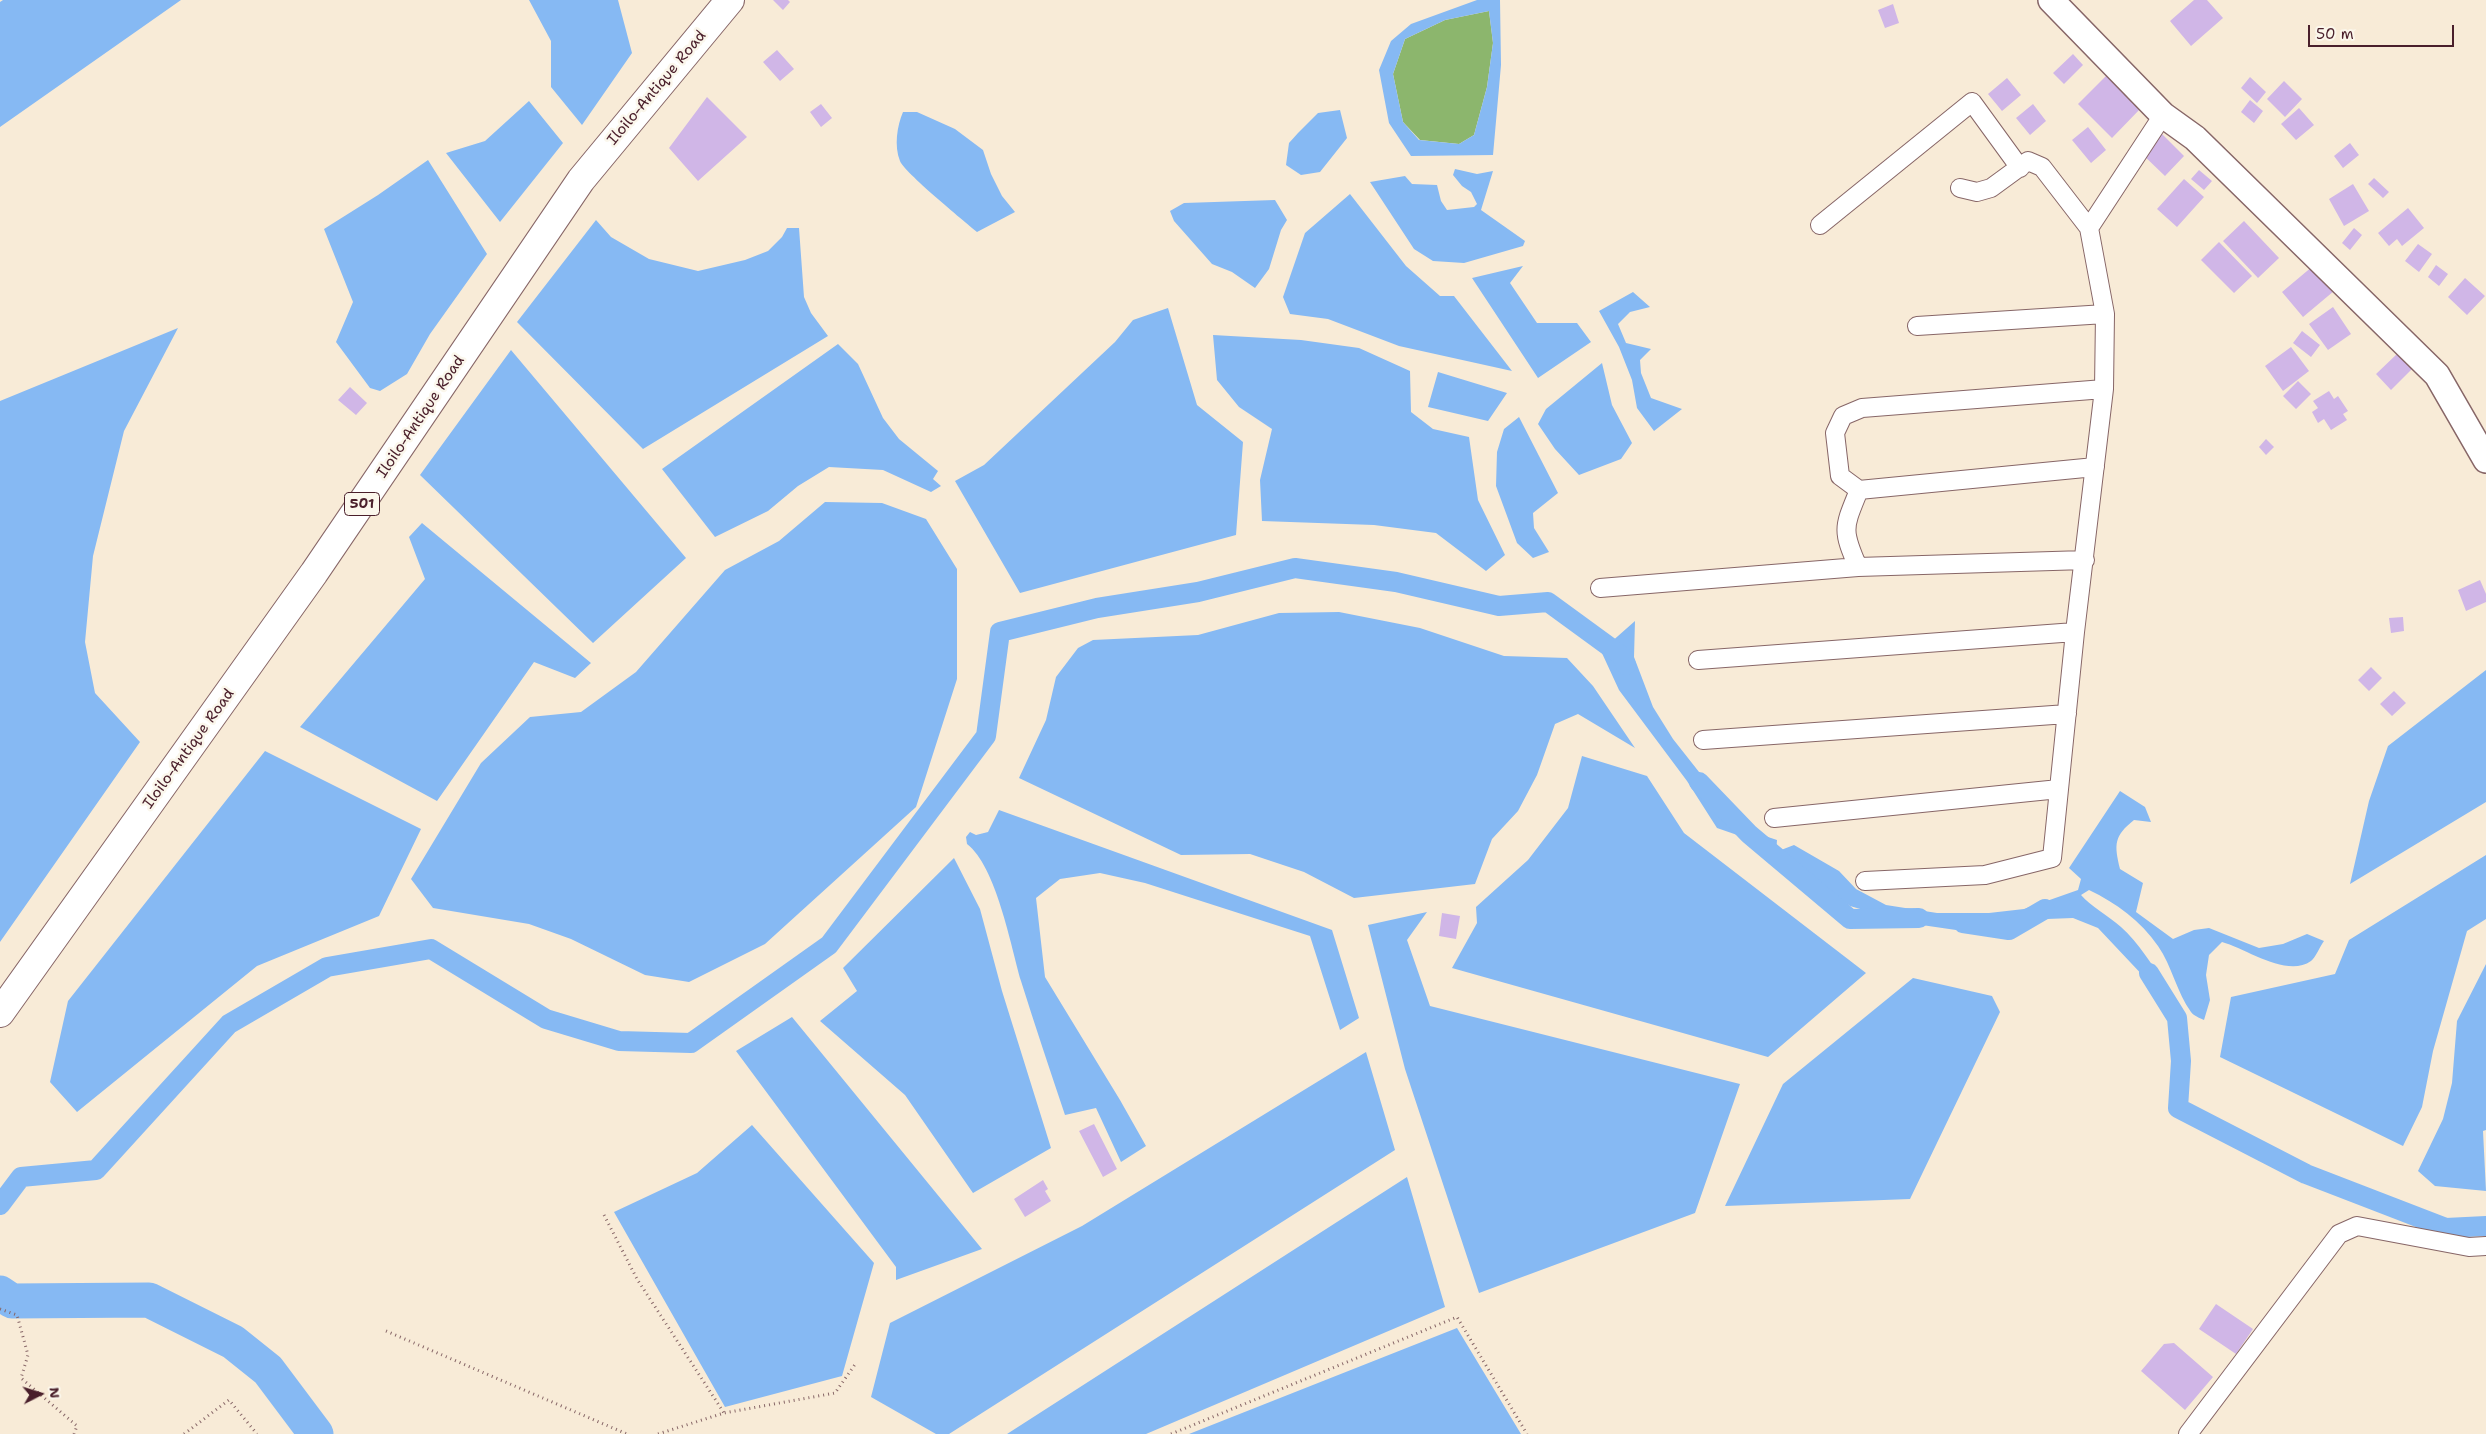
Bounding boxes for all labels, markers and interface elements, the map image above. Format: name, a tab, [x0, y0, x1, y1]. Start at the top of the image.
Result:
scale bar	[2311, 15, 2457, 47]
text: 50 m	[2316, 24, 2354, 44]
street label: Iloilo-Antique Road	[604, 27, 710, 149]
street label: Iloilo-Antique Road	[373, 352, 469, 482]
road number: 501	[344, 492, 380, 516]
street label: Iloilo-Antique Road	[139, 686, 239, 812]
north arrow	[15, 1369, 65, 1419]
text: N	[45, 1386, 64, 1399]

